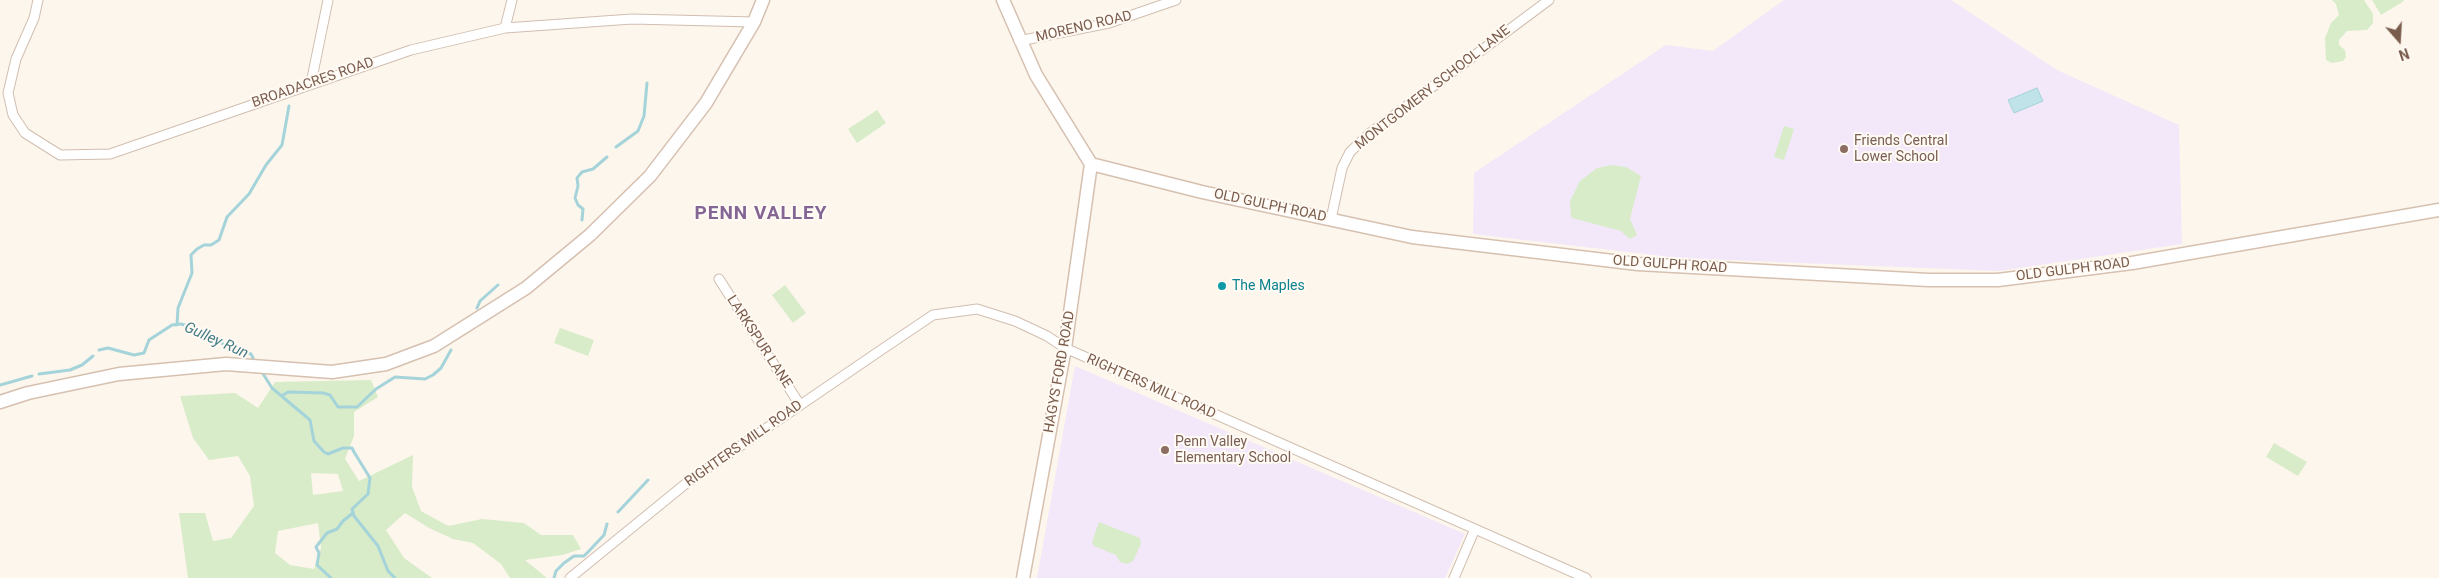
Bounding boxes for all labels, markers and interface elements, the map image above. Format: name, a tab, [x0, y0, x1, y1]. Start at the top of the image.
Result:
street label: MORENO ROAD	[1034, 8, 1134, 46]
north arrow	[2374, 15, 2424, 65]
street label: MONTGOMERY SCHOOL LANE	[1352, 22, 1514, 154]
text: N	[2397, 45, 2411, 63]
street label: BROADACRES ROAD	[250, 54, 376, 112]
place label: Friends Central Lower School	[1854, 133, 1948, 166]
marker: Friends Central Lower School	[1838, 143, 1850, 155]
street label: OLD GULPH ROAD	[1212, 186, 1328, 226]
district label: PENN VALLEY	[693, 203, 829, 225]
street label: OLD GULPH ROAD	[1612, 253, 1728, 277]
street label: OLD GULPH ROAD	[2015, 255, 2131, 285]
place label: The Maples	[1232, 278, 1305, 294]
marker: The Maples	[1216, 280, 1228, 292]
street label: LARKSPUR LANE	[723, 292, 795, 392]
street label: HAGYS FORD ROAD	[1041, 310, 1079, 434]
water label: Gulley Run	[181, 319, 251, 363]
street label: RIGHTERS MILL ROAD	[1084, 351, 1218, 423]
street label: RIGHTERS MILL ROAD	[682, 397, 806, 491]
place label: Penn Valley Elementary School	[1175, 434, 1291, 467]
marker: Penn Valley Elementary School	[1159, 444, 1171, 456]

